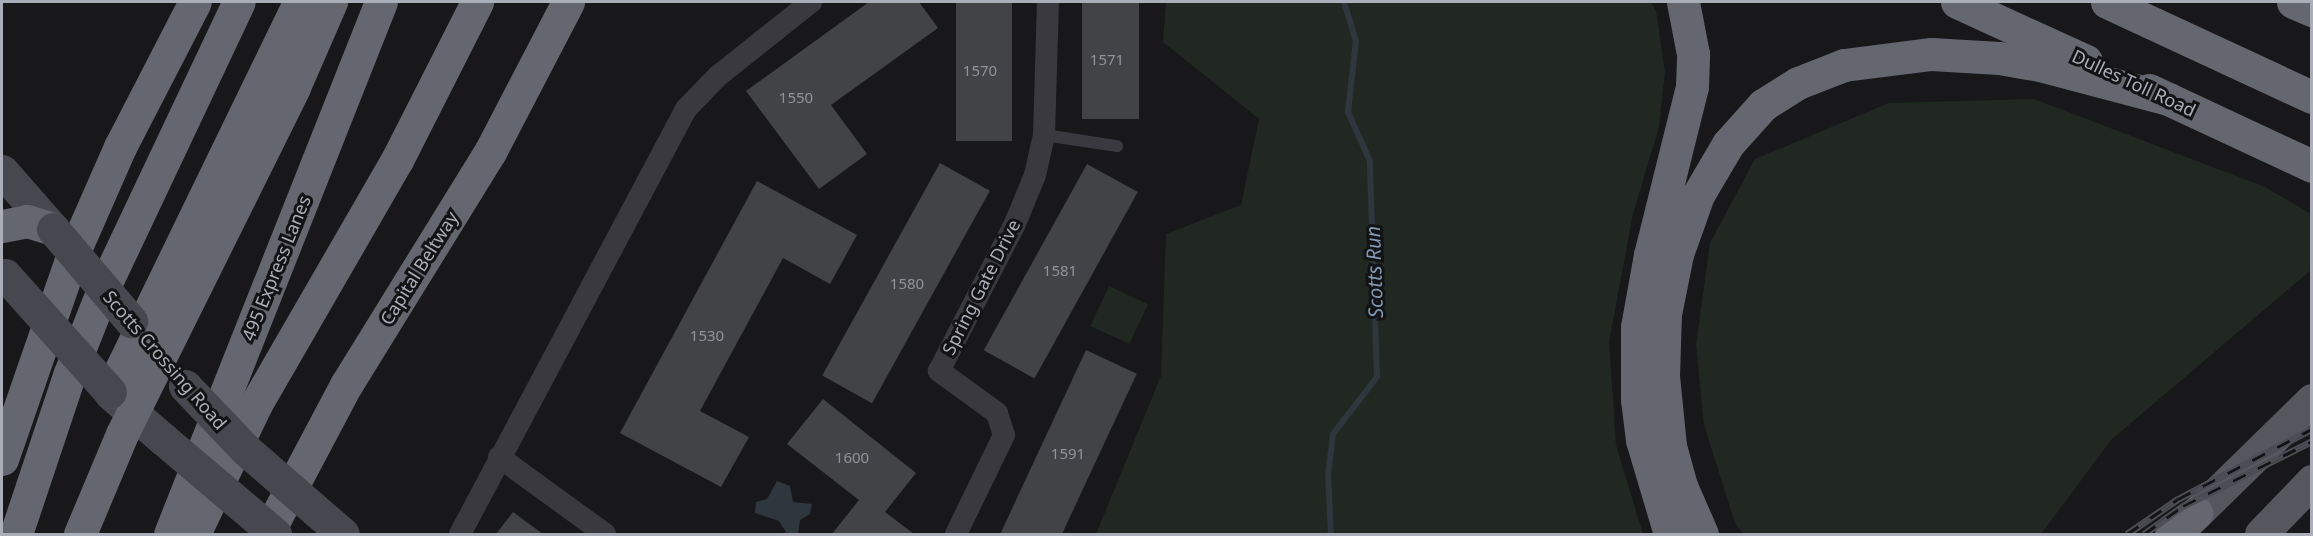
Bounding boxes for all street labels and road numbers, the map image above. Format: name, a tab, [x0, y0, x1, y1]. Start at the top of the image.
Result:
street label: Dulles Toll Road	[2069, 45, 2199, 121]
street label: 495 Express Lanes	[237, 192, 315, 344]
street label: Capital Beltway	[376, 207, 462, 329]
street label: Spring Gate Drive	[938, 216, 1024, 358]
street label: Scotts Crossing Road	[99, 286, 231, 434]

